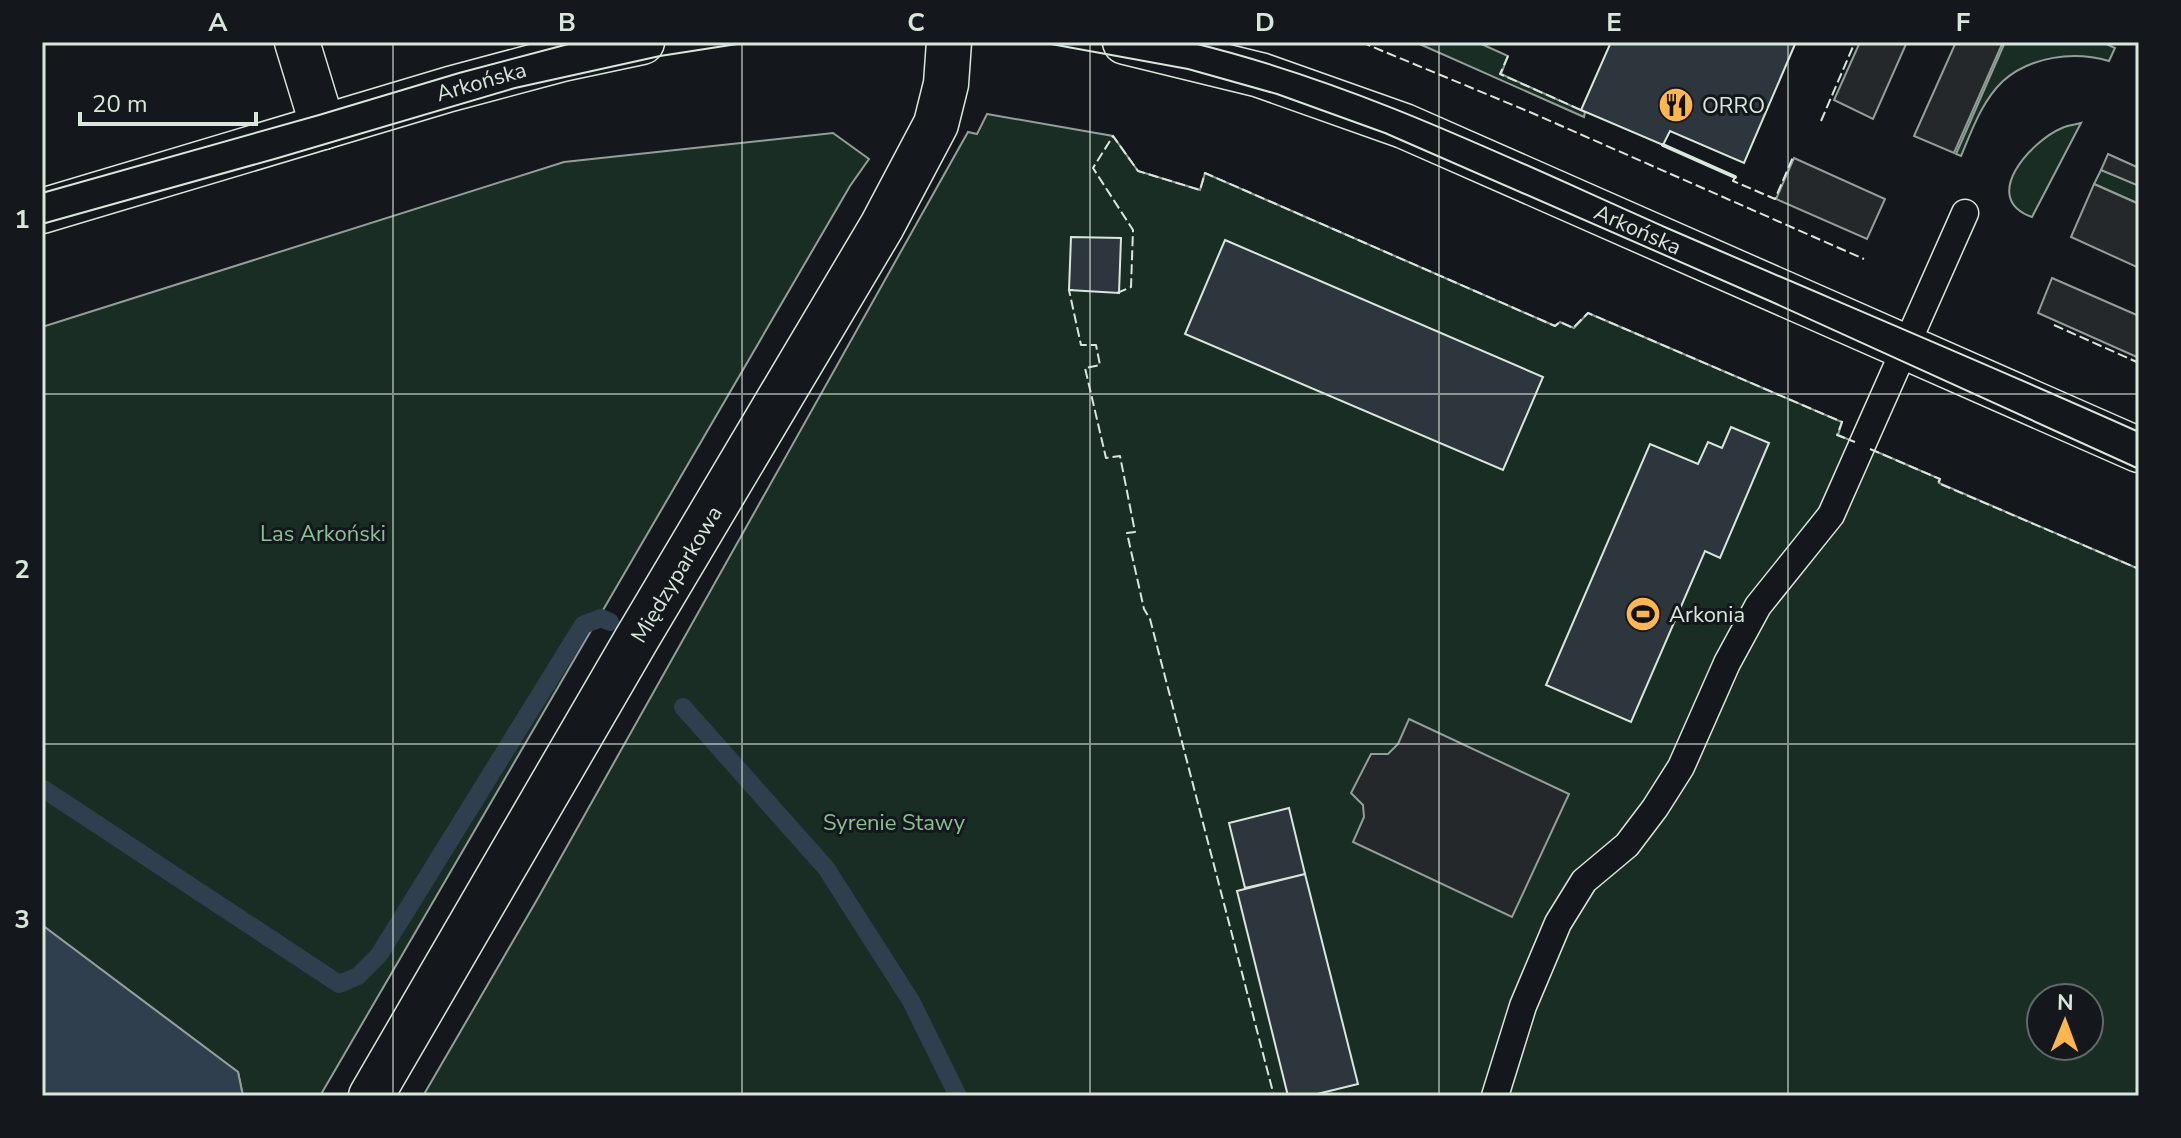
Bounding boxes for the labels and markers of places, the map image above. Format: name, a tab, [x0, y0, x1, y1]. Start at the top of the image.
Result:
restaurant icon: ORRO	[1657, 86, 1695, 124]
place label: ORRO	[1702, 91, 1765, 121]
sports icon: Arkonia	[1624, 595, 1662, 633]
place label: Arkonia	[1669, 600, 1745, 630]

